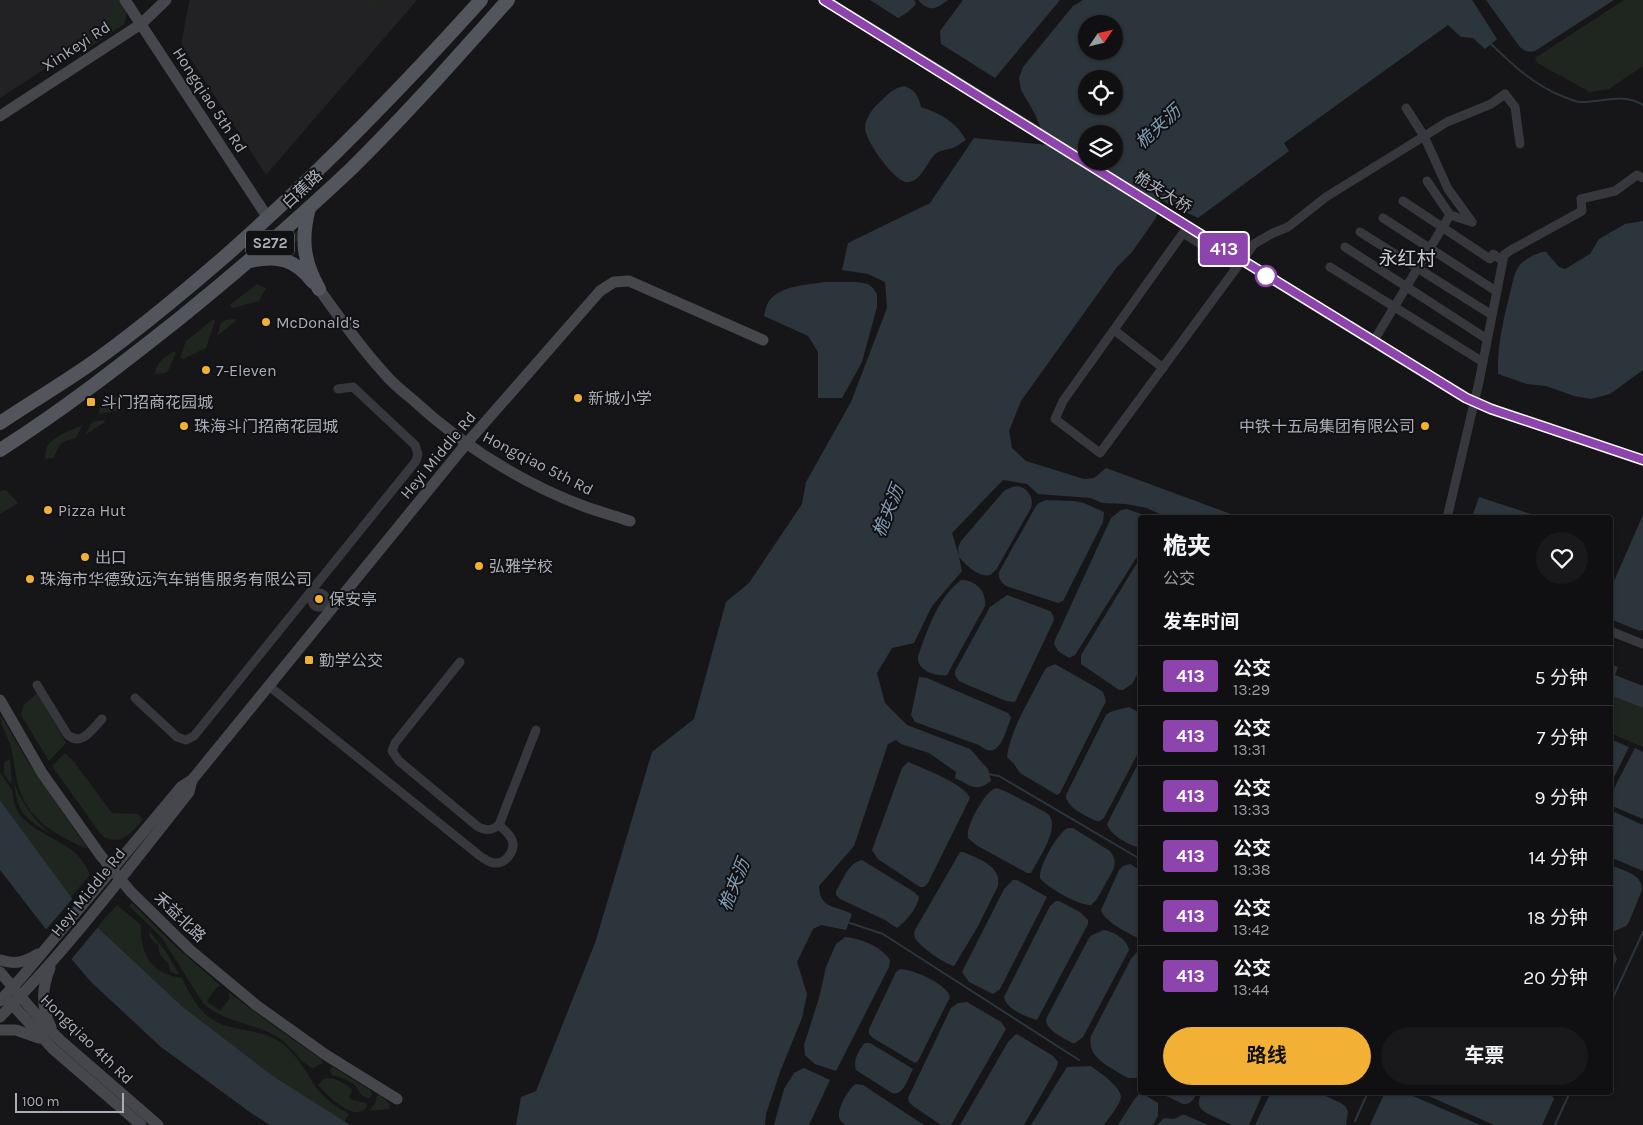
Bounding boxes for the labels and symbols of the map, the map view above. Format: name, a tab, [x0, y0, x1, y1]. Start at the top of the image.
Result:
north arrow	[1078, 15, 1122, 60]
street label: Xinkeyi Rd	[38, 17, 114, 75]
street label: Hongqiao 5th Rd	[169, 44, 251, 156]
water label: 桅夹沥	[1131, 98, 1187, 153]
street label: 白蕉路	[278, 166, 326, 212]
street label: 桅夹大桥	[1131, 167, 1195, 217]
road number: S272	[246, 230, 294, 256]
line badge: 413	[1195, 233, 1253, 265]
district label: 永红村	[1378, 248, 1436, 270]
unlabelled marker	[1255, 265, 1277, 287]
place label: McDonald's	[276, 313, 360, 332]
marker: McDonald's	[260, 316, 272, 328]
place label: 7-Eleven	[216, 361, 277, 380]
marker: 7-Eleven	[200, 364, 212, 376]
place label: 新城小学	[588, 389, 652, 408]
marker: 新城小学	[572, 392, 584, 404]
place label: 斗门招商花园城	[101, 393, 213, 412]
marker: 斗门招商花园城	[85, 396, 97, 408]
street label: Heyi Middle Rd	[396, 408, 480, 502]
place label: 珠海斗门招商花园城	[194, 417, 338, 436]
place label: 中铁十五局集团有限公司	[1239, 417, 1415, 436]
marker: 珠海斗门招商花园城	[178, 420, 190, 432]
marker: 中铁十五局集团有限公司	[1419, 420, 1431, 432]
street label: Hongqiao 5th Rd	[480, 427, 596, 499]
water label: 桅夹沥	[868, 479, 909, 540]
place label: Pizza Hut	[58, 501, 126, 520]
marker: Pizza Hut	[42, 504, 54, 516]
place label: 出口	[95, 548, 127, 567]
marker: 出口	[79, 551, 91, 563]
place label: 弘雅学校	[489, 557, 553, 576]
marker: 弘雅学校	[473, 560, 485, 572]
place label: 珠海市华德致远汽车销售服务有限公司	[40, 570, 312, 589]
marker: 珠海市华德致远汽车销售服务有限公司	[24, 573, 36, 585]
place label: 保安亭	[329, 590, 377, 609]
marker: 保安亭	[313, 593, 325, 605]
place label: 勤学公交	[319, 651, 383, 670]
marker: 勤学公交	[303, 654, 315, 666]
street label: Heyi Middle Rd	[47, 844, 129, 940]
water label: 桅夹沥	[714, 853, 755, 914]
street label: 禾益北路	[150, 888, 210, 946]
street label: Hongqiao 4th Rd	[37, 990, 137, 1088]
scale bar	[15, 1090, 124, 1113]

